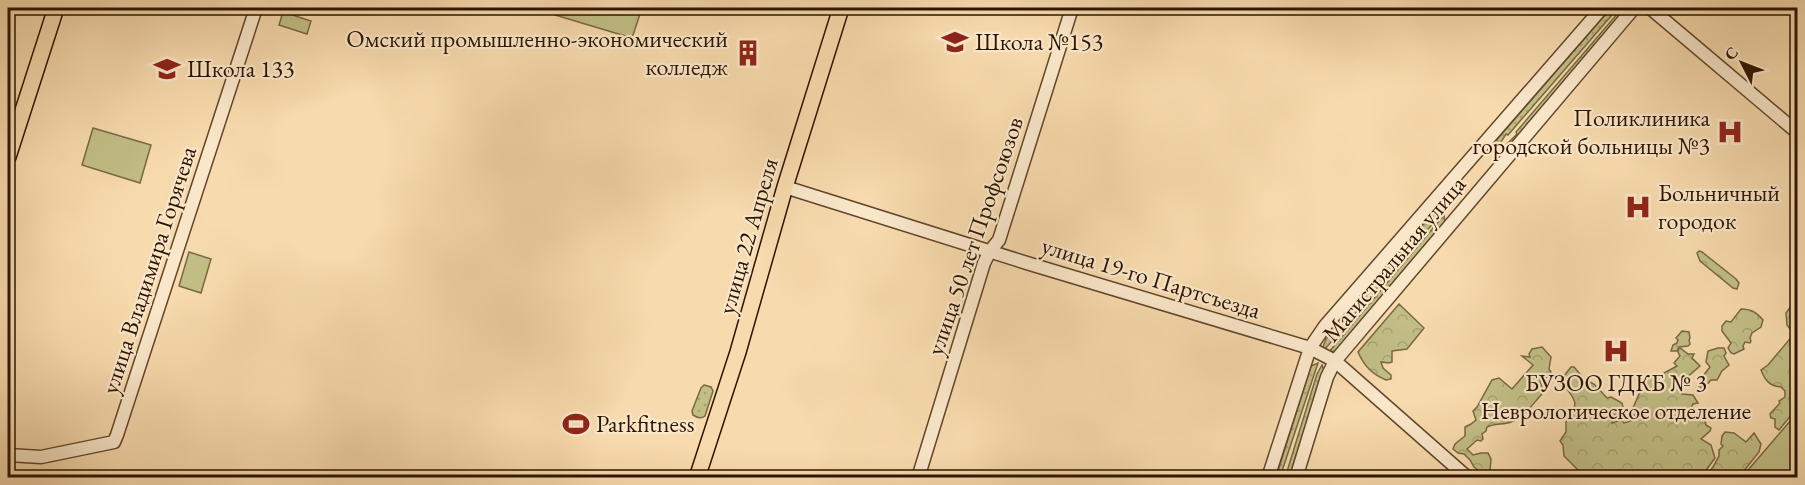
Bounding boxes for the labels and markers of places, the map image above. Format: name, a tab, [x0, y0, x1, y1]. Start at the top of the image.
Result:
place label: Омский промышленно-экономический колледж	[346, 23, 728, 82]
place label: Школа №153	[975, 26, 1103, 57]
school or university icon: Школа №153	[940, 27, 970, 57]
building icon: Омский промышленно-экономический колледж	[733, 38, 763, 68]
place label: Школа 133	[187, 53, 295, 84]
school or university icon: Школа 133	[152, 54, 182, 84]
place label: Поликлиника городской больницы №3	[1472, 102, 1710, 161]
hospital icon: Поликлиника городской больницы №3	[1715, 117, 1745, 147]
place label: Больничный городок	[1658, 177, 1780, 236]
hospital icon: Больничный городок	[1623, 192, 1653, 222]
hospital icon: БУЗОО ГДКБ № 3 Неврологическое отделение	[1601, 336, 1631, 366]
place label: БУЗОО ГДКБ № 3 Неврологическое отделение	[1481, 367, 1751, 426]
place label: Parkfitness	[596, 408, 694, 439]
sports icon: Parkfitness	[561, 409, 591, 439]

